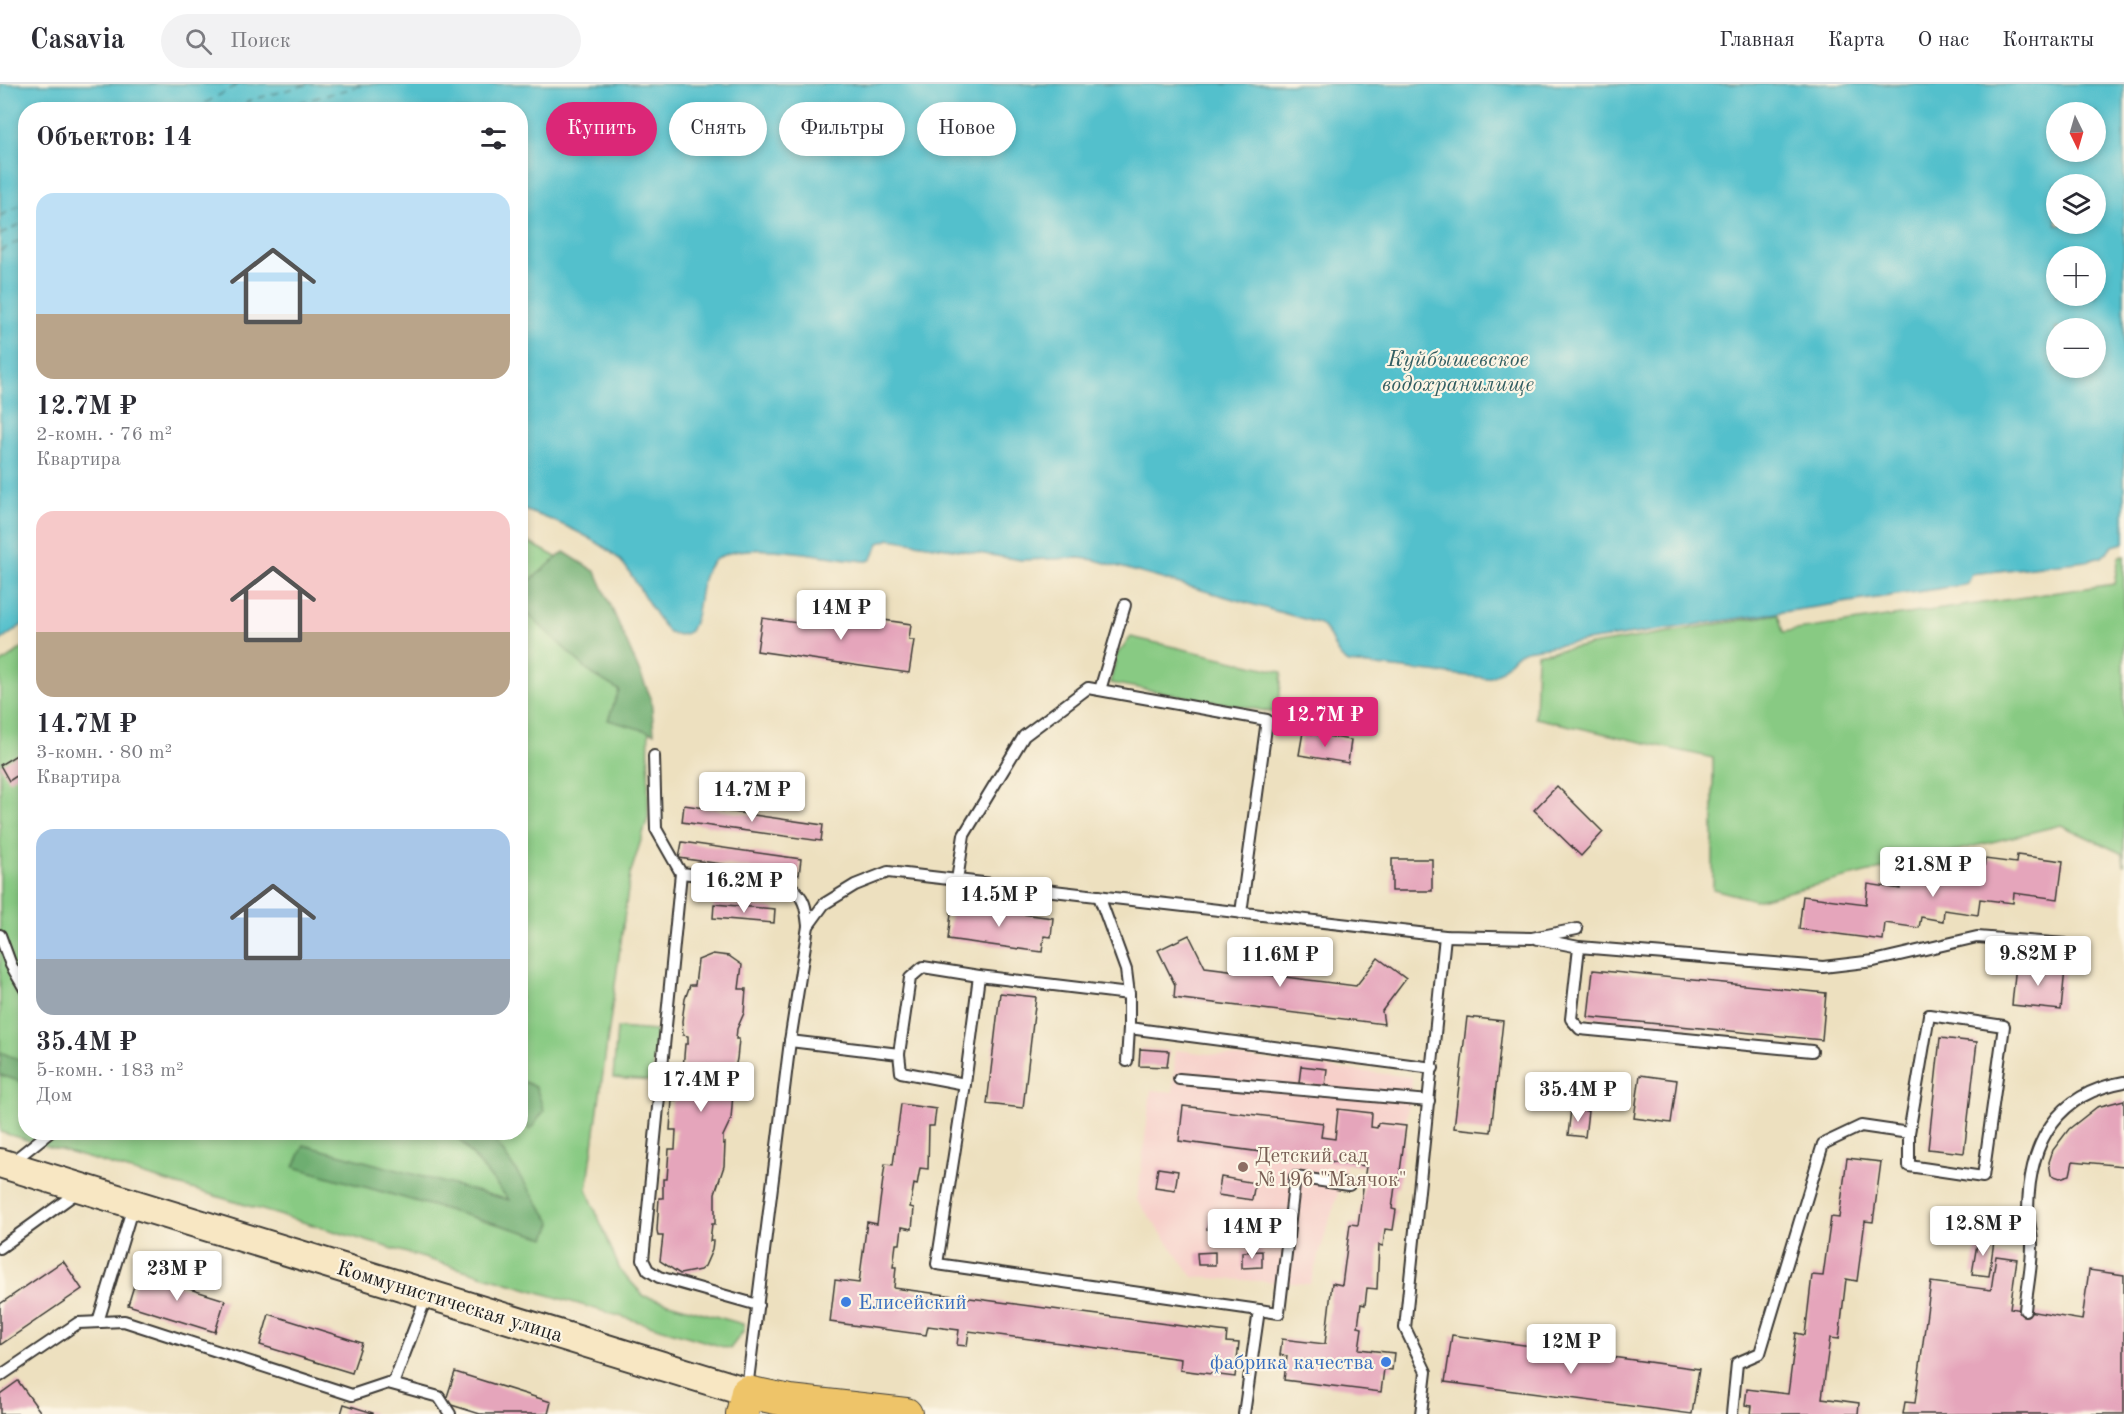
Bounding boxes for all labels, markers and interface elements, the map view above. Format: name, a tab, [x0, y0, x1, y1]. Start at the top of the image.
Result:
search box	[161, 14, 581, 68]
icon: search	[182, 25, 215, 58]
text: Casavia	[30, 27, 125, 55]
text: Поиск	[230, 30, 291, 52]
text: Главная	[1719, 30, 1795, 51]
text: Карта	[1828, 30, 1885, 51]
text: О нас	[1918, 30, 1969, 51]
text: Контакты	[2002, 30, 2094, 51]
chip: Купить	[546, 102, 657, 156]
chip: Снять	[669, 102, 767, 156]
chip: Фильтры	[779, 102, 905, 156]
chip: Новое	[917, 102, 1016, 156]
north arrow	[2046, 102, 2106, 162]
map controls	[2046, 102, 2106, 378]
icon: filters	[477, 122, 510, 155]
text: Объектов: 14	[36, 125, 192, 151]
button: layers	[2046, 174, 2106, 234]
icon: home	[219, 232, 327, 340]
button: +	[2046, 246, 2106, 306]
button: −	[2046, 318, 2106, 378]
water label: Куйбышевское водохранилище	[1382, 349, 1534, 396]
text: 12.7M ₽	[36, 394, 137, 420]
text: 2-комн. · 76 m²	[36, 425, 172, 445]
text: Квартира	[36, 450, 121, 470]
icon: home	[219, 550, 327, 658]
pin: 14M ₽	[799, 590, 883, 641]
text: 14M ₽	[811, 599, 871, 619]
pin: 12.7M ₽	[1270, 697, 1380, 748]
text: 12.7M ₽	[1286, 706, 1364, 726]
text: 14.7M ₽	[36, 712, 137, 738]
text: 3-комн. · 80 m²	[36, 743, 172, 763]
text: Квартира	[36, 768, 121, 788]
pin: 14.7M ₽	[697, 772, 807, 823]
text: 14.7M ₽	[713, 781, 791, 801]
pin: 21.8M ₽	[1878, 847, 1988, 898]
text: 21.8M ₽	[1894, 856, 1972, 876]
pin: 16.2M ₽	[689, 863, 799, 914]
icon: home	[219, 868, 327, 976]
text: 16.2M ₽	[705, 872, 783, 892]
pin: 14.5M ₽	[944, 877, 1054, 928]
text: 14.5M ₽	[960, 886, 1038, 906]
pin: 9.82M ₽	[1983, 936, 2093, 987]
pin: 11.6M ₽	[1225, 937, 1335, 988]
text: 9.82M ₽	[1999, 945, 2077, 965]
text: 11.6M ₽	[1241, 946, 1319, 966]
text: 35.4M ₽	[36, 1030, 137, 1056]
text: 5-комн. · 183 m²	[36, 1061, 184, 1081]
pin: 17.4M ₽	[646, 1062, 756, 1113]
text: 17.4M ₽	[662, 1071, 740, 1091]
pin: 35.4M ₽	[1523, 1072, 1633, 1123]
text: 35.4M ₽	[1539, 1081, 1617, 1101]
text: Дом	[36, 1086, 72, 1106]
place label: Детский сад №196 "Маячок"	[1255, 1146, 1407, 1191]
marker: Детский сад №196 "Маячок"	[1236, 1160, 1250, 1174]
pin: 12.8M ₽	[1928, 1206, 2038, 1257]
pin: 14M ₽	[1210, 1209, 1294, 1260]
text: 12.8M ₽	[1944, 1215, 2022, 1235]
text: 14M ₽	[1222, 1218, 1282, 1238]
pin: 23M ₽	[135, 1251, 219, 1302]
street label: Коммунистическая улица	[334, 1258, 565, 1347]
text: 23M ₽	[147, 1260, 207, 1280]
place label: Елисейский	[858, 1293, 967, 1314]
marker: Елисейский	[839, 1295, 853, 1309]
pin: 12M ₽	[1529, 1324, 1613, 1375]
text: 12M ₽	[1541, 1333, 1601, 1353]
place label: фабрика качества	[1210, 1353, 1374, 1374]
marker: фабрика качества	[1379, 1355, 1393, 1369]

